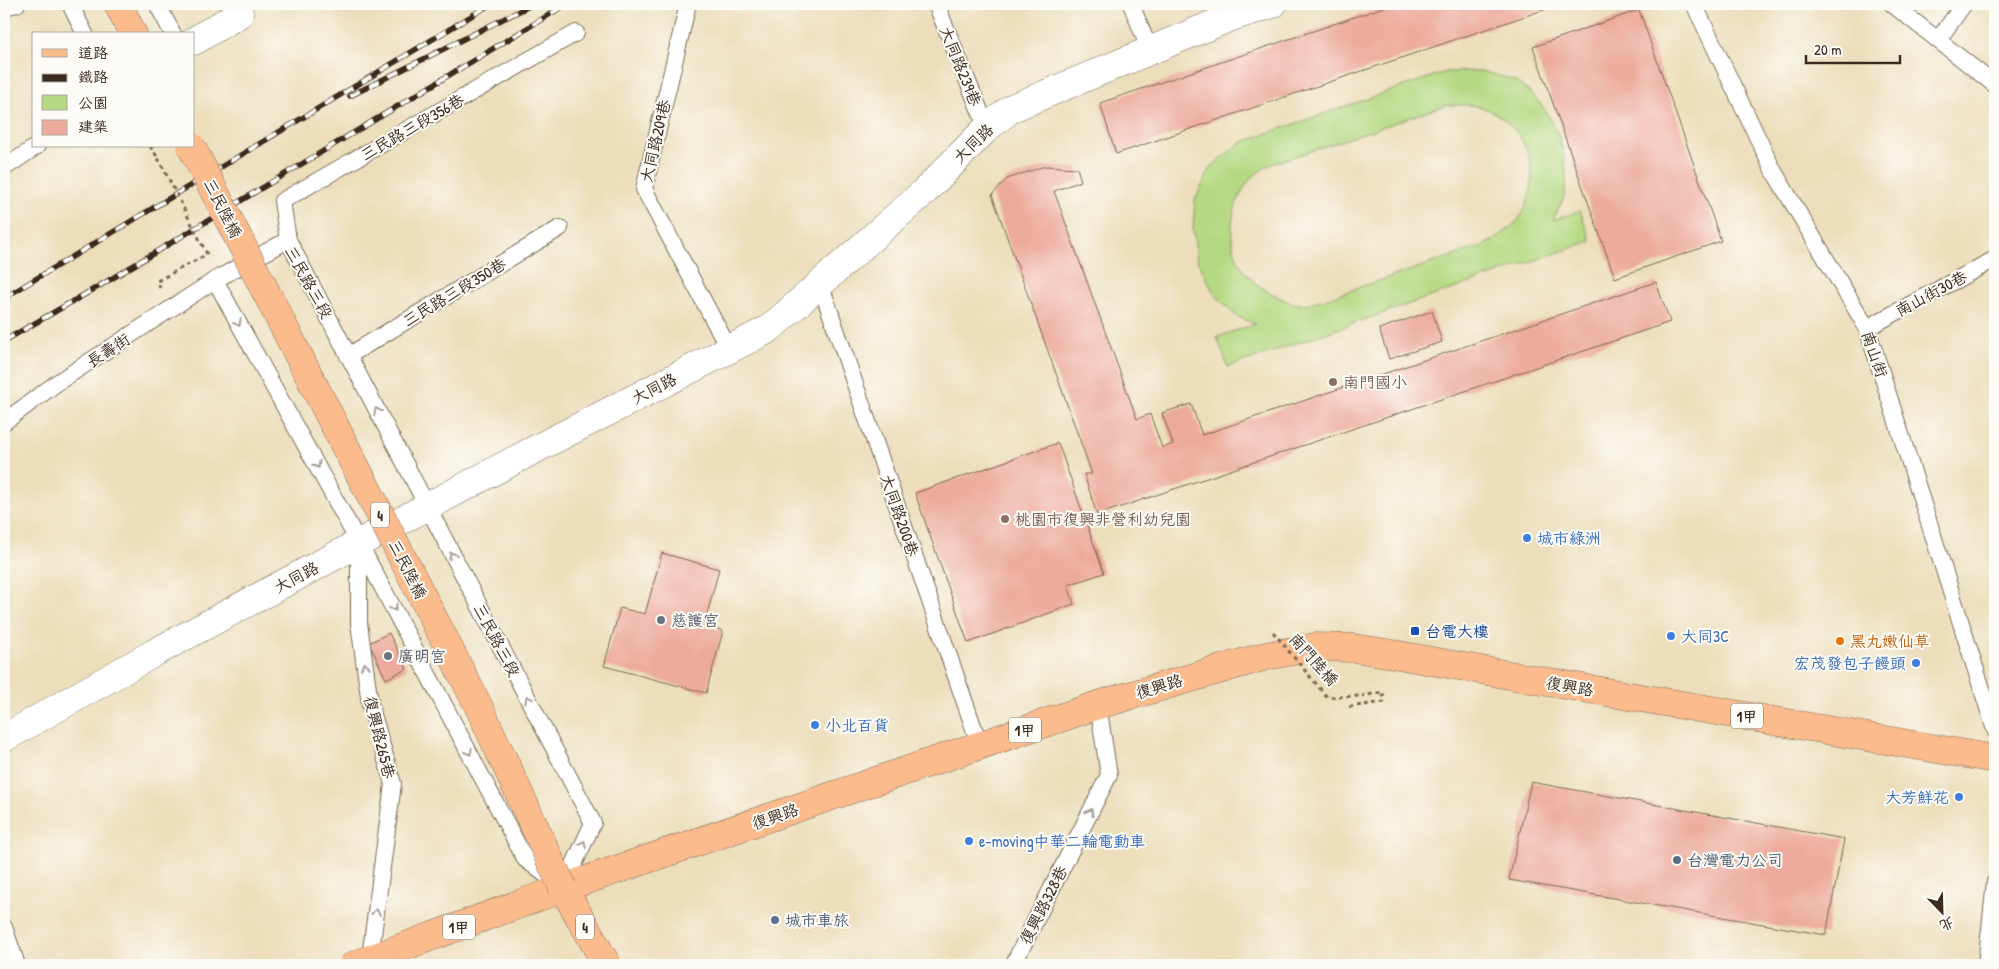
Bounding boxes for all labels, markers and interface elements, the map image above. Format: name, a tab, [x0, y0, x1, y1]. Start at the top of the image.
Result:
street label: 大同路239巷	[935, 23, 987, 109]
legend	[32, 32, 195, 148]
scale bar	[1806, 32, 1900, 64]
text: 20 m	[1814, 39, 1841, 60]
text: 道路	[78, 42, 108, 63]
text: 鐵路	[78, 66, 108, 87]
street label: 三民路三段356巷	[356, 88, 468, 166]
text: 公園	[78, 92, 108, 113]
street label: 大同路209巷	[635, 97, 675, 185]
text: 建築	[78, 116, 108, 137]
street label: 大同路	[948, 118, 998, 168]
street label: 三民陸橋	[199, 174, 247, 242]
street label: 三民路三段	[280, 242, 338, 322]
street label: 三民路三段350巷	[398, 252, 510, 332]
street label: 南山街30巷	[1891, 265, 1971, 321]
one-way arrow	[232, 317, 242, 326]
street label: 長壽街	[82, 328, 134, 372]
street label: 南山街	[1857, 328, 1893, 380]
street label: 大同路	[628, 367, 680, 409]
place label: 南門國小	[1343, 371, 1407, 393]
marker: 南門國小	[1327, 376, 1339, 388]
one-way arrow	[373, 407, 383, 416]
one-way arrow	[310, 460, 320, 469]
street label: 大同路200巷	[876, 471, 924, 559]
road number: 4	[371, 502, 389, 528]
place label: 桃園市復興非營利幼兒園	[1015, 508, 1191, 530]
marker: 桃園市復興非營利幼兒園	[999, 513, 1011, 525]
place label: 城市綠洲	[1537, 527, 1601, 549]
marker: 城市綠洲	[1521, 532, 1533, 544]
street label: 三民陸橋	[384, 535, 432, 603]
one-way arrow	[448, 551, 458, 560]
street label: 大同路	[270, 556, 322, 598]
street label: 三民路三段	[469, 600, 525, 680]
one-way arrow	[388, 603, 398, 612]
place label: 慈護宮	[671, 609, 719, 631]
marker: 慈護宮	[655, 614, 667, 626]
place label: 台電大樓	[1425, 620, 1489, 642]
marker: 台電大樓	[1409, 625, 1421, 637]
place label: 大同3C	[1681, 625, 1729, 647]
street label: 南門陸橋	[1284, 628, 1344, 690]
marker: 大同3C	[1665, 630, 1677, 642]
place label: 黑丸嫩仙草	[1850, 630, 1930, 652]
marker: 黑丸嫩仙草	[1834, 635, 1846, 647]
place label: 廣明宮	[398, 645, 446, 667]
marker: 廣明宮	[382, 650, 394, 662]
place label: 宏茂發包子饅頭	[1794, 652, 1906, 674]
marker: 宏茂發包子饅頭	[1910, 657, 1922, 669]
one-way arrow	[360, 662, 371, 670]
street label: 復興路	[1133, 668, 1185, 704]
street label: 復興路	[1544, 671, 1596, 701]
street label: 復興路265巷	[359, 693, 401, 781]
one-way arrow	[524, 695, 534, 704]
road number: 1甲	[1731, 704, 1763, 728]
place label: 小北百貨	[825, 714, 889, 736]
road number: 1甲	[1009, 718, 1041, 742]
marker: 小北百貨	[809, 719, 821, 731]
one-way arrow	[463, 747, 473, 756]
place label: 大芳鮮花	[1885, 786, 1949, 808]
marker: 大芳鮮花	[1953, 791, 1965, 803]
street label: 復興路	[749, 798, 801, 834]
one-way arrow	[1084, 808, 1094, 817]
place label: e-moving中華二輪電動車	[979, 830, 1146, 852]
marker: e-moving中華二輪電動車	[963, 835, 975, 847]
one-way arrow	[577, 840, 587, 849]
place label: 台灣電力公司	[1687, 849, 1783, 871]
marker: 台灣電力公司	[1671, 854, 1683, 866]
street label: 復興路328巷	[1014, 862, 1072, 948]
north arrow	[1916, 886, 1966, 936]
one-way arrow	[370, 907, 381, 915]
place label: 城市車旅	[785, 909, 849, 931]
text: 北	[1937, 913, 1957, 936]
road number: 1甲	[443, 914, 475, 940]
road number: 4	[576, 914, 594, 940]
marker: 城市車旅	[769, 914, 781, 926]

